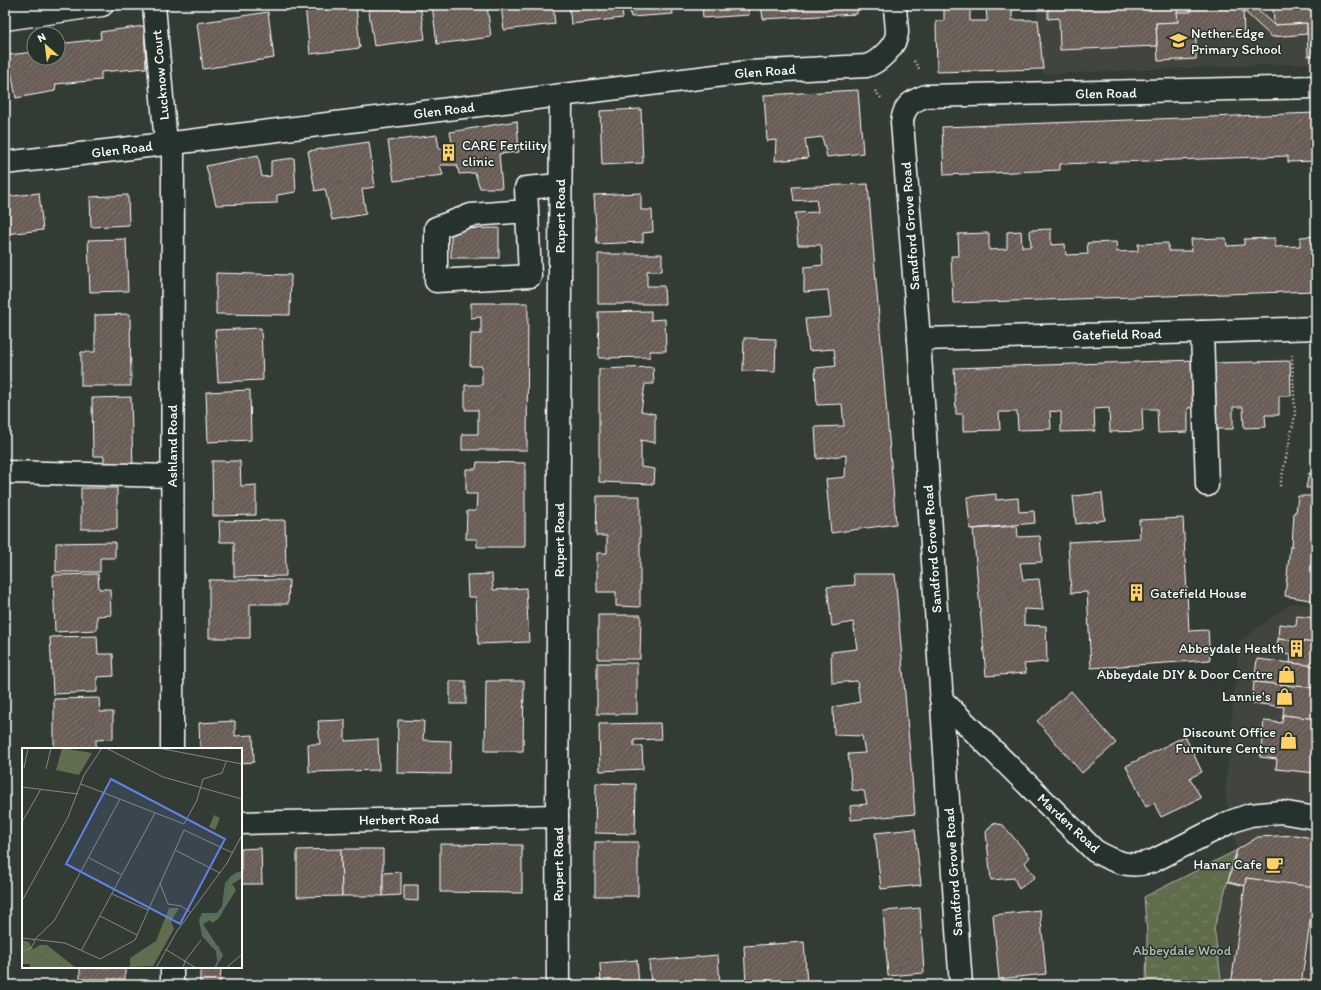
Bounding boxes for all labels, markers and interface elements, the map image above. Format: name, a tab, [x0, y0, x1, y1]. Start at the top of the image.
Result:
place label: Nether Edge Primary School	[1191, 25, 1282, 58]
north arrow	[26, 26, 66, 66]
street label: Lucknow Court	[148, 29, 173, 121]
text: N	[35, 30, 48, 45]
school or university icon: Nether Edge Primary School	[1168, 31, 1188, 51]
street label: Glen Road	[734, 61, 797, 82]
street label: Glen Road	[1075, 84, 1137, 103]
street label: Glen Road	[412, 98, 476, 123]
street label: Glen Road	[90, 137, 154, 162]
place label: CARE Fertility clinic	[462, 137, 548, 170]
building icon: CARE Fertility clinic	[439, 143, 459, 163]
street label: Sandford Grove Road	[898, 161, 923, 291]
street label: Rupert Road	[552, 178, 569, 253]
street label: Gatefield Road	[1072, 325, 1162, 344]
street label: Ashland Road	[164, 404, 181, 487]
street label: Sandford Grove Road	[920, 484, 945, 614]
street label: Rupert Road	[551, 502, 568, 577]
building icon: Gatefield House	[1127, 583, 1147, 603]
place label: Gatefield House	[1150, 585, 1247, 602]
building icon: Abbeydale Health	[1287, 638, 1307, 658]
place label: Abbeydale Health	[1179, 640, 1284, 657]
shop icon: Abbeydale DIY & Door Centre	[1276, 664, 1296, 684]
place label: Abbeydale DIY & Door Centre	[1097, 666, 1273, 683]
shop icon: Lannie's	[1274, 686, 1294, 706]
place label: Lannie's	[1222, 688, 1271, 705]
place label: Discount Office Furniture Centre	[1175, 724, 1276, 757]
shop icon: Discount Office Furniture Centre	[1279, 730, 1299, 750]
inset map	[22, 748, 242, 968]
street label: Marden Road	[1034, 790, 1104, 857]
street label: Sandford Grove Road	[941, 807, 966, 937]
street label: Herbert Road	[359, 810, 440, 829]
street label: Rupert Road	[550, 826, 567, 901]
cafe icon: Hanar Cafe	[1265, 854, 1285, 874]
place label: Hanar Cafe	[1194, 856, 1262, 873]
park label: Abbeydale Wood	[1133, 942, 1232, 959]

